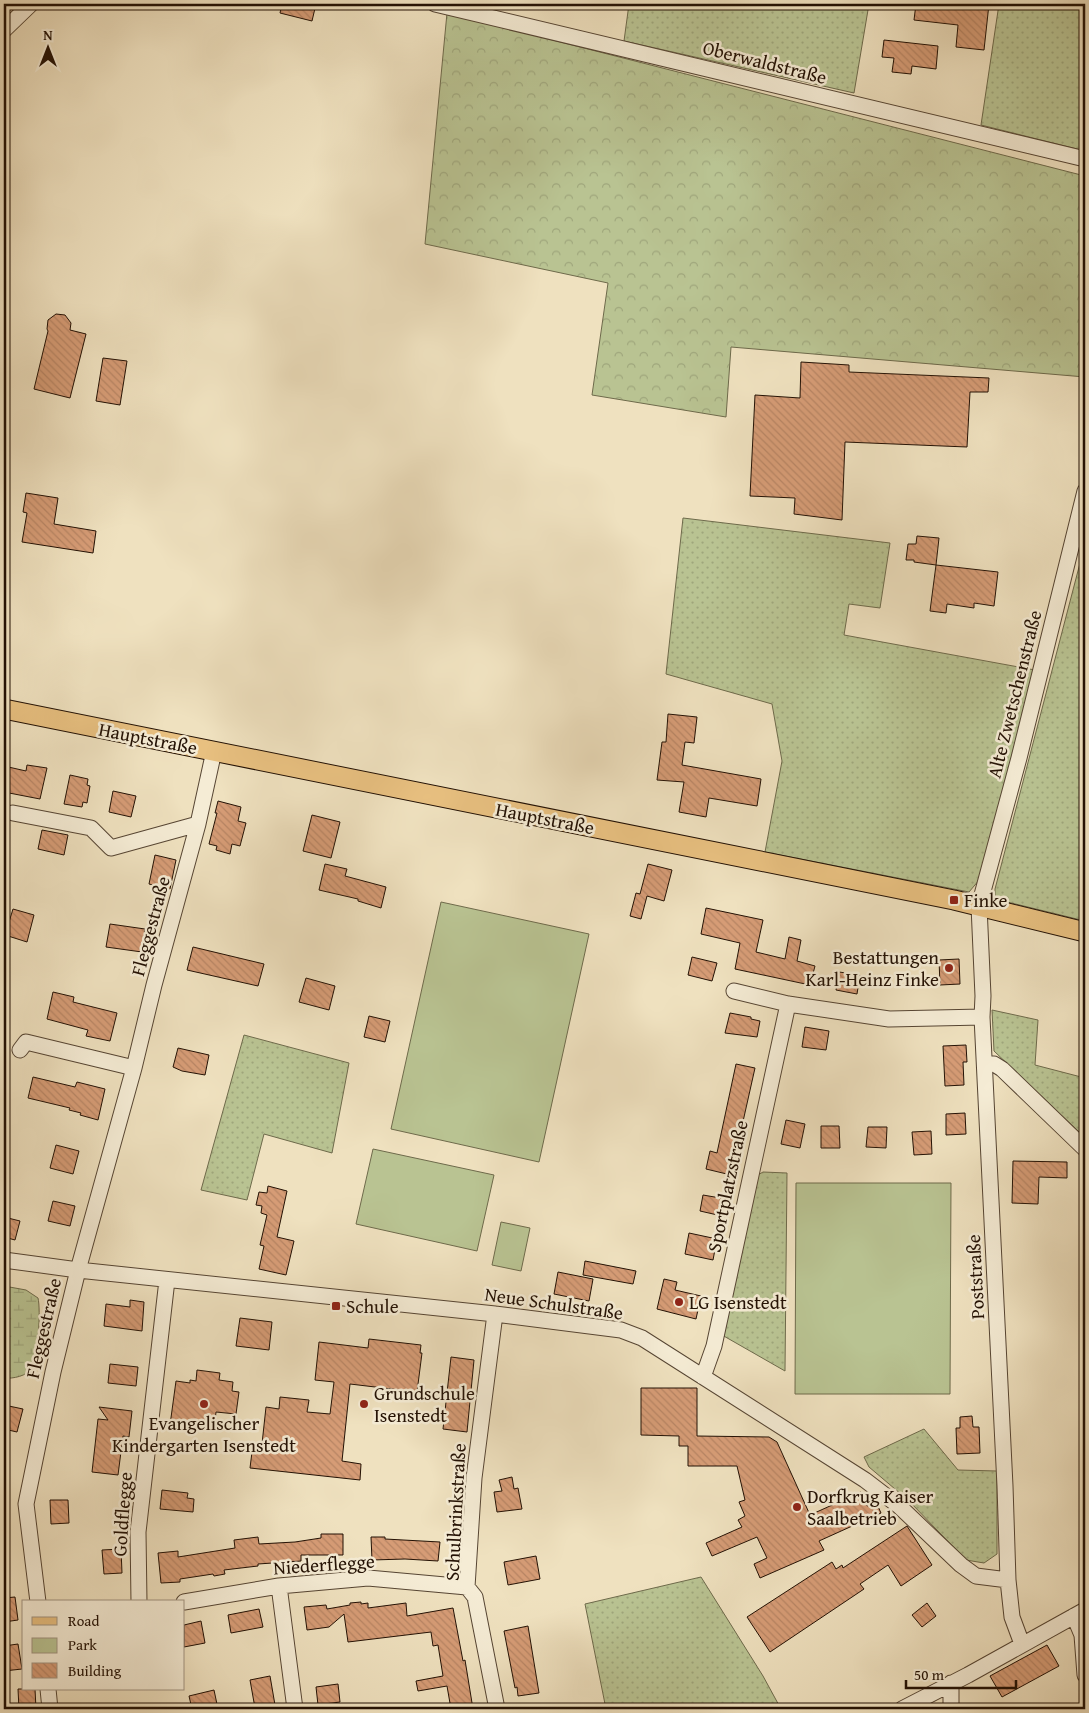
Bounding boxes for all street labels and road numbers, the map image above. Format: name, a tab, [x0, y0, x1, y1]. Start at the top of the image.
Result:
street label: Oberwaldstraße	[700, 33, 830, 91]
street label: Alte Zwetschenstraße	[980, 607, 1048, 781]
street label: Hauptstraße	[96, 715, 200, 761]
street label: Hauptstraße	[493, 795, 597, 841]
street label: Fleggestraße	[123, 873, 177, 979]
street label: Sportplatzstraße	[699, 1117, 755, 1255]
street label: Poststraße	[959, 1234, 991, 1320]
street label: Fleggestraße	[18, 1275, 68, 1381]
street label: Neue Schulstraße	[483, 1279, 625, 1327]
street label: Schulbrinkstraße	[437, 1442, 473, 1582]
street label: Goldflegge	[105, 1471, 139, 1557]
street label: Niederflegge	[272, 1546, 376, 1582]

